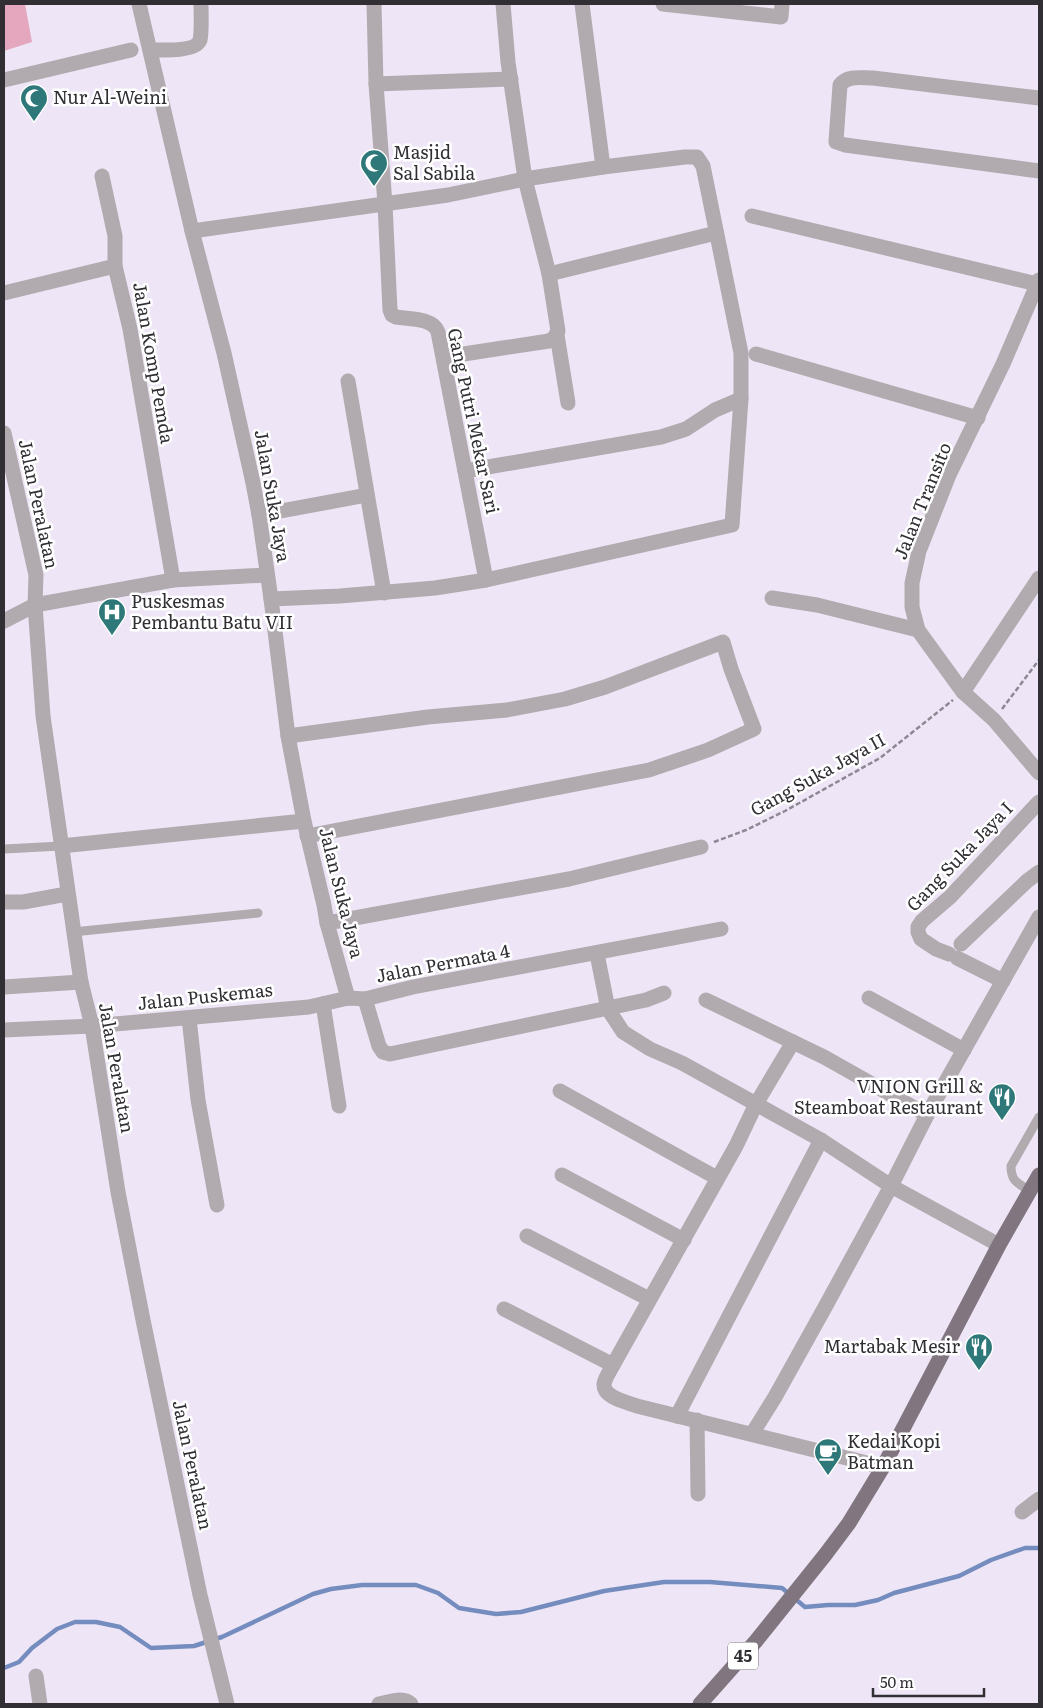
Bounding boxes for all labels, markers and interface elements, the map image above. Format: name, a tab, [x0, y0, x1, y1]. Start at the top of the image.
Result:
mosque icon: Nur Al-Weini	[19, 83, 49, 122]
place label: Nur Al-Weini	[53, 83, 167, 110]
place label: Masjid Sal Sabila	[393, 138, 476, 186]
mosque icon: Masjid Sal Sabila	[359, 148, 389, 187]
street label: Jalan Komp Pemda	[127, 280, 182, 446]
street label: Gang Putri Mekar Sari	[442, 325, 507, 516]
street label: Jalan Suka Jaya	[249, 427, 298, 564]
street label: Jalan Peralatan	[13, 436, 66, 571]
street label: Jalan Transito	[886, 438, 957, 563]
place label: Puskesmas Pembantu Batu VII	[131, 587, 293, 635]
hospital icon: Puskesmas Pembantu Batu VII	[97, 597, 127, 636]
street label: Gang Suka Jaya II	[745, 725, 890, 822]
street label: Gang Suka Jaya I	[899, 795, 1019, 917]
street label: Jalan Suka Jaya	[313, 824, 372, 961]
street label: Jalan Permata 4	[374, 936, 512, 989]
street label: Jalan Puskemas	[136, 975, 274, 1016]
street label: Jalan Peralatan	[93, 1000, 142, 1135]
place label: VNION Grill & Steamboat Restaurant	[794, 1072, 984, 1120]
restaurant icon: VNION Grill & Steamboat Restaurant	[987, 1082, 1017, 1121]
place label: Martabak Mesir	[823, 1332, 960, 1359]
restaurant icon: Martabak Mesir	[964, 1332, 994, 1371]
street label: Jalan Peralatan	[167, 1397, 220, 1532]
place label: Kedai Kopi Batman	[847, 1427, 941, 1475]
cafe icon: Kedai Kopi Batman	[813, 1437, 843, 1476]
road number: 45	[728, 1642, 758, 1670]
scale bar	[873, 1666, 984, 1698]
text: 50 m	[880, 1670, 914, 1693]

